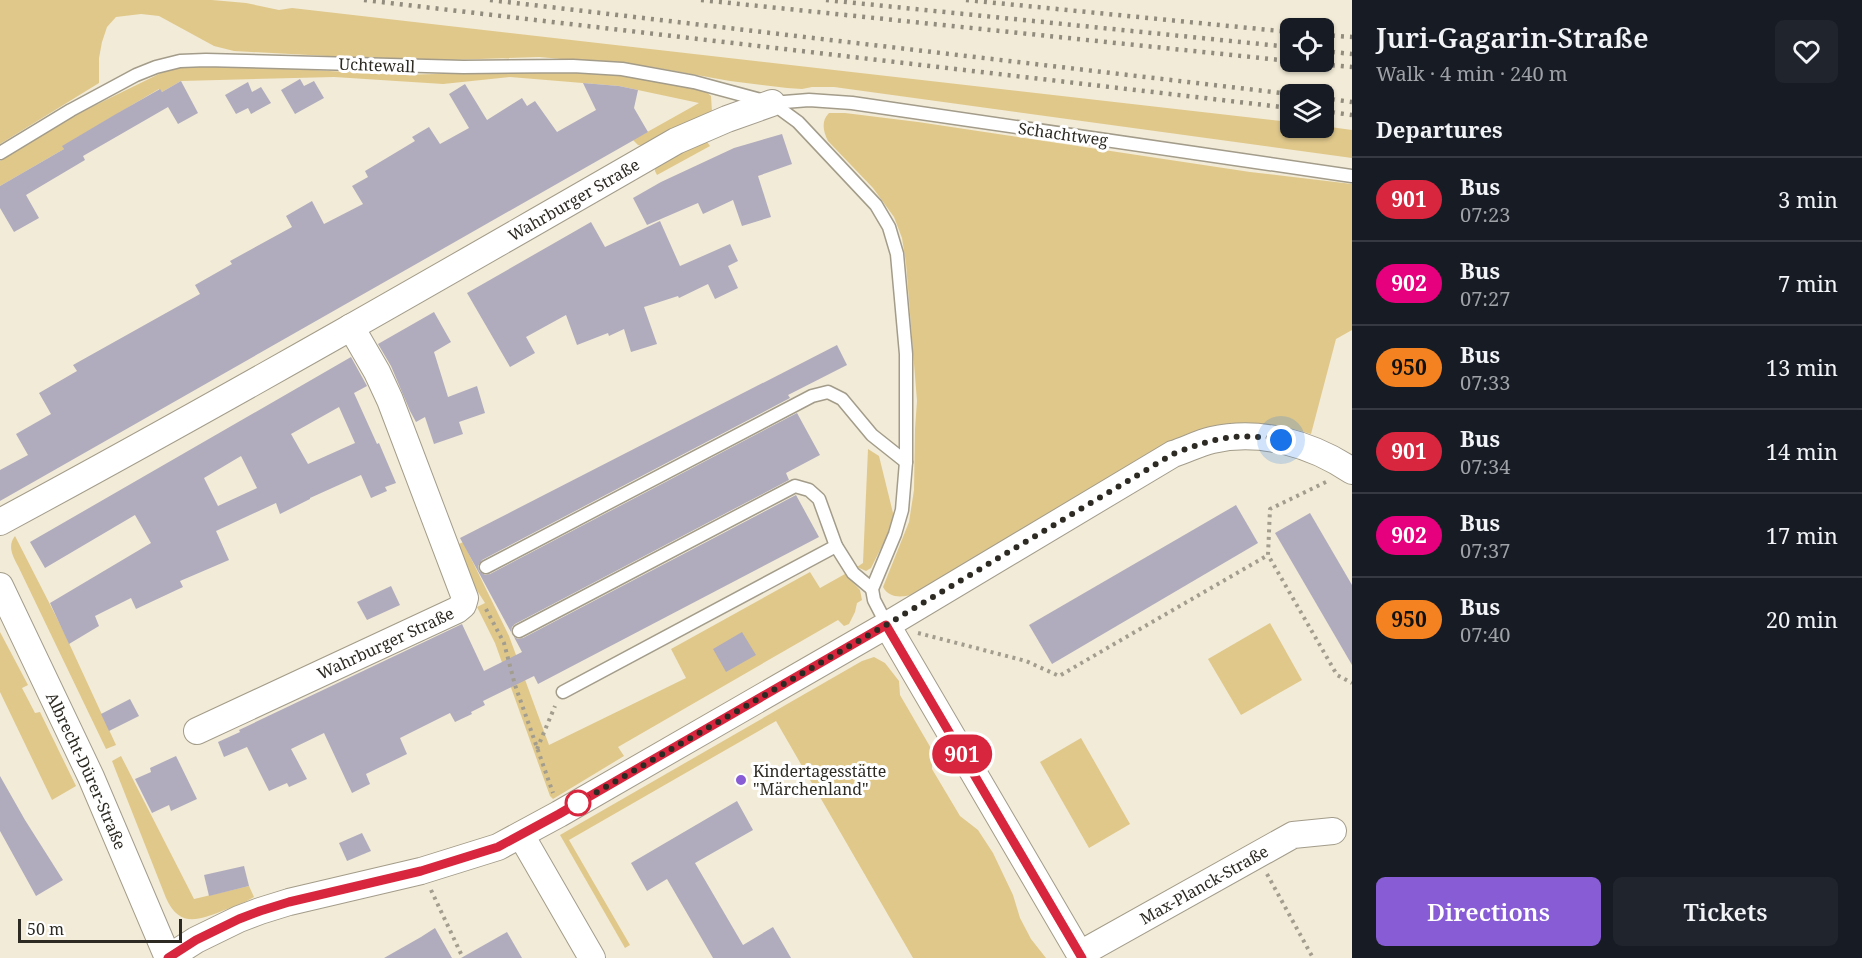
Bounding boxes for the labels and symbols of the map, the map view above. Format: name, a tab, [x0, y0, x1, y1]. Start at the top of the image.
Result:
street label: Uchtewall	[338, 53, 416, 77]
street label: Schachtweg	[1017, 117, 1110, 151]
street label: Wahrburger Straße	[504, 153, 644, 246]
your location	[1266, 425, 1296, 455]
street label: Wahrburger Straße	[314, 602, 457, 685]
street label: Albrecht-Dürer-Straße	[41, 688, 132, 853]
line badge: 901	[928, 734, 996, 774]
place label: Kindertagesstätte "Märchenland"	[753, 760, 886, 800]
marker: Kindertagesstätte "Märchenland"	[734, 773, 748, 787]
unlabelled marker	[565, 790, 591, 816]
street label: Max-Planck-Straße	[1136, 840, 1272, 929]
scale bar	[18, 916, 182, 944]

